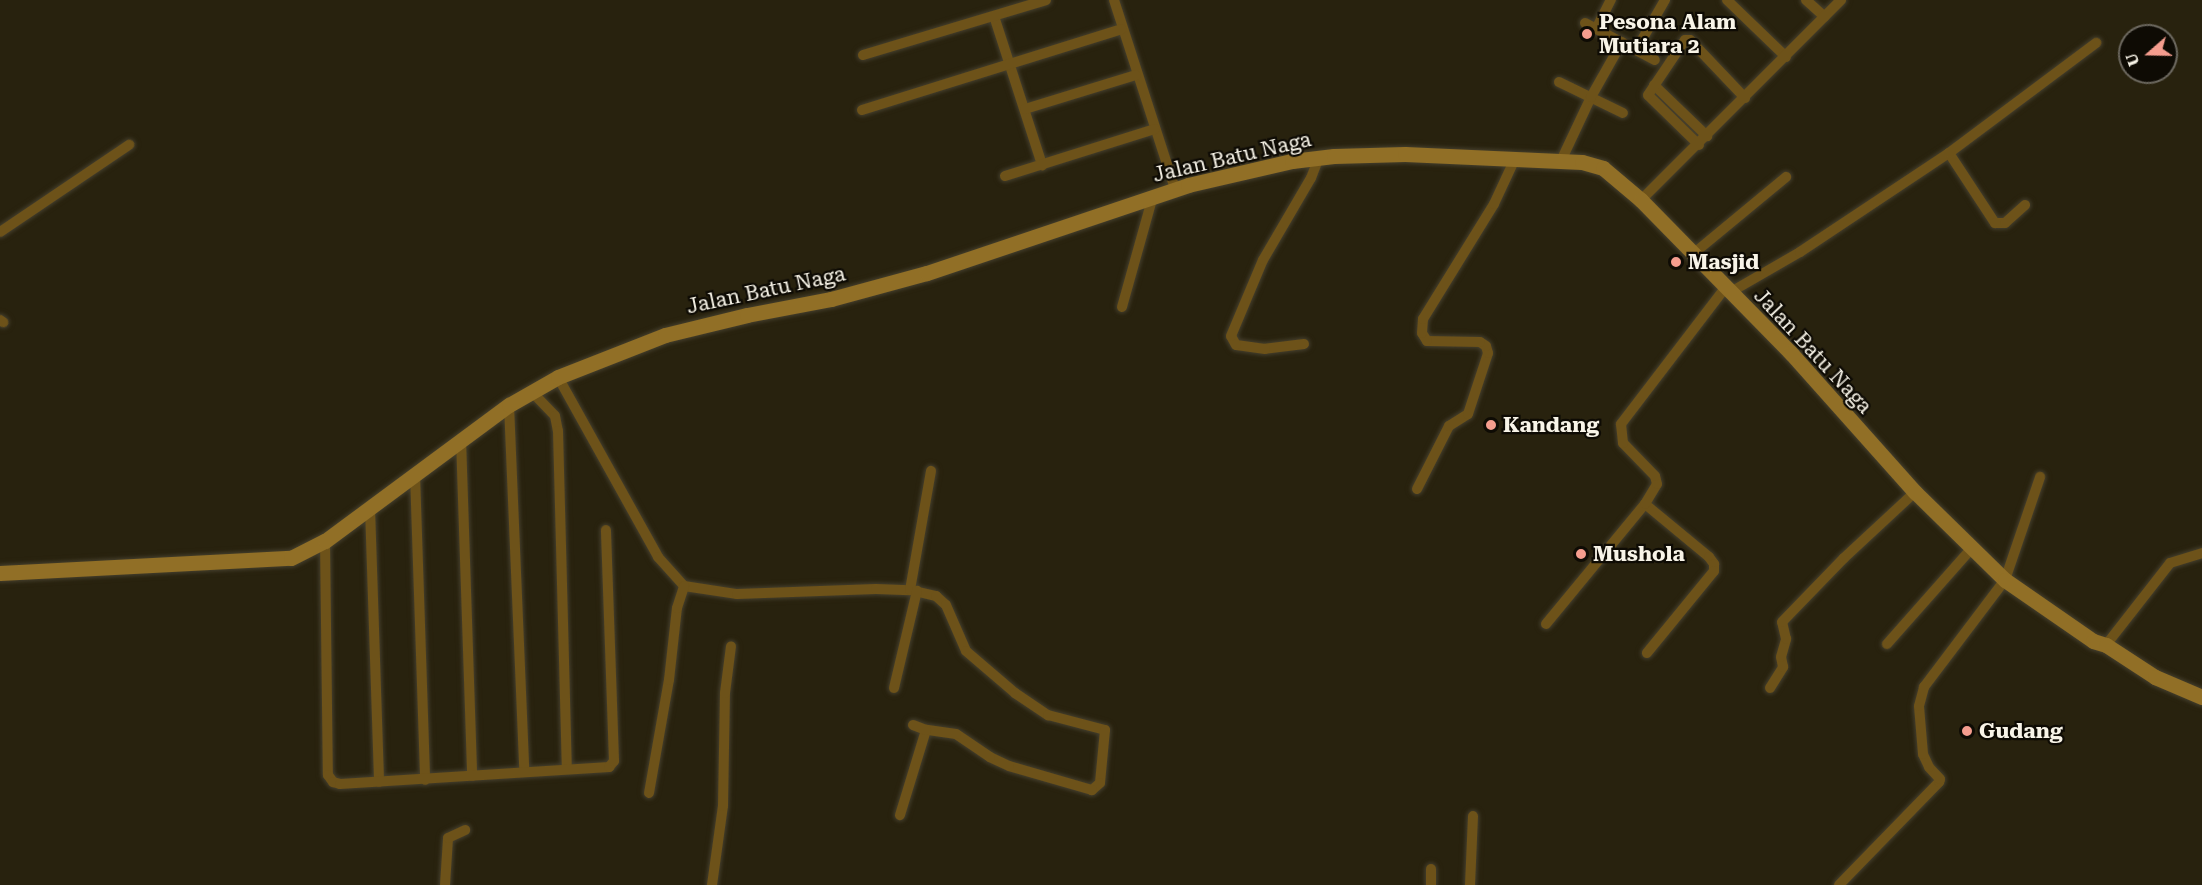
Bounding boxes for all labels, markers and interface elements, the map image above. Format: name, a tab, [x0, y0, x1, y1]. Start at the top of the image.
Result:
place label: Pesona Alam Mutiara 2	[1599, 9, 1736, 59]
north arrow	[2118, 24, 2178, 84]
marker: Pesona Alam Mutiara 2	[1580, 27, 1594, 41]
text: U	[2121, 51, 2144, 69]
street label: Jalan Batu Naga	[1150, 127, 1314, 187]
place label: Masjid	[1688, 249, 1759, 275]
marker: Masjid	[1669, 255, 1683, 269]
street label: Jalan Batu Naga	[684, 261, 848, 319]
street label: Jalan Batu Naga	[1749, 283, 1877, 419]
place label: Kandang	[1503, 412, 1599, 438]
marker: Kandang	[1484, 418, 1498, 432]
place label: Mushola	[1593, 541, 1685, 567]
marker: Mushola	[1574, 547, 1588, 561]
place label: Gudang	[1979, 718, 2063, 744]
marker: Gudang	[1960, 724, 1974, 738]

